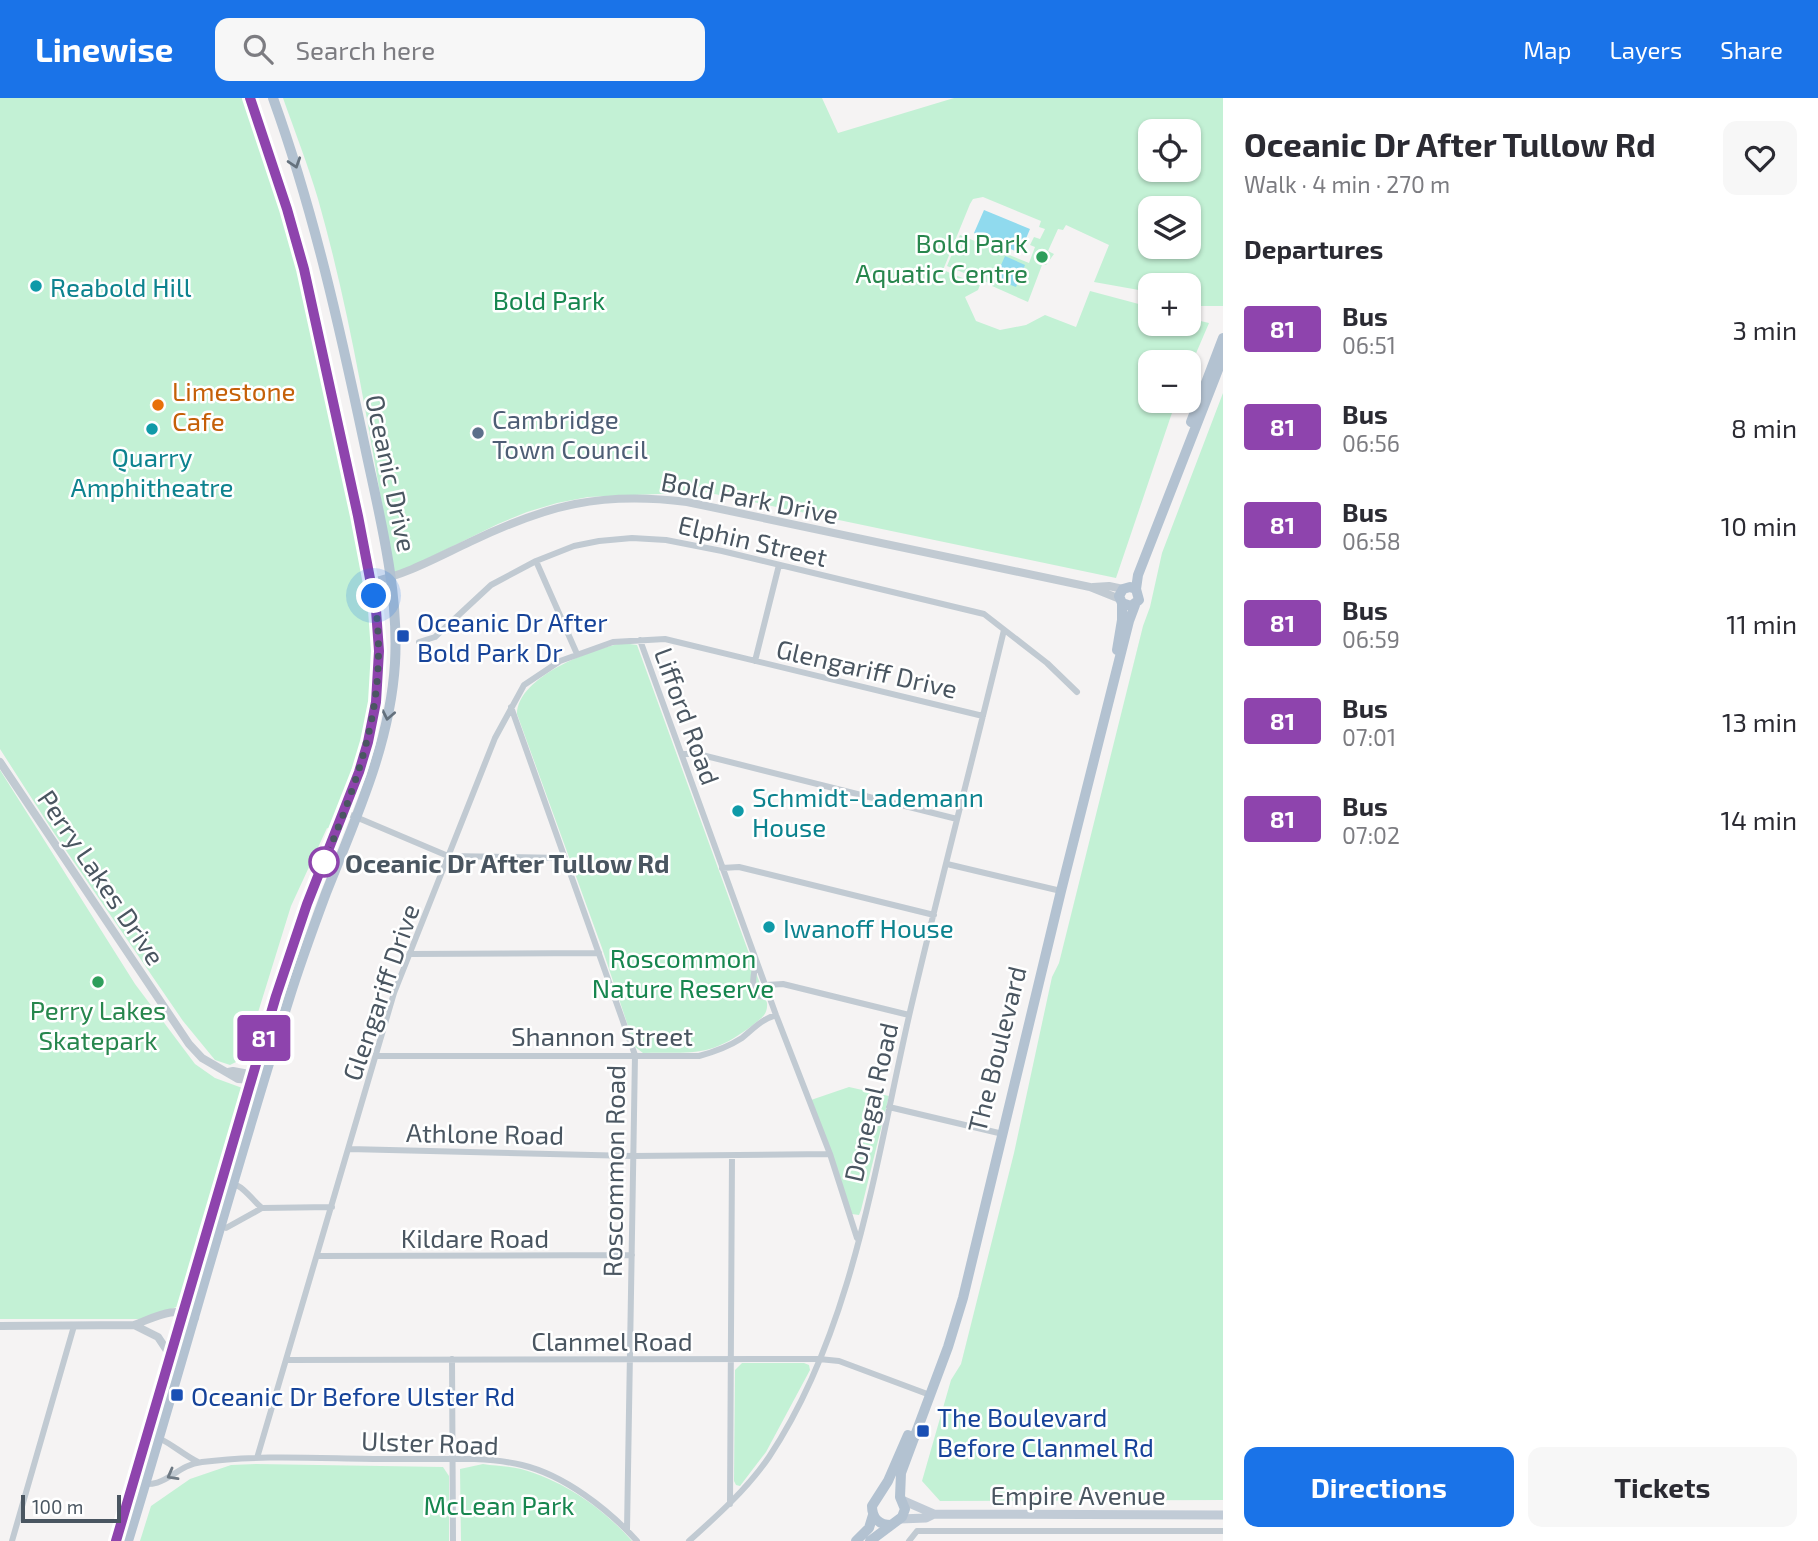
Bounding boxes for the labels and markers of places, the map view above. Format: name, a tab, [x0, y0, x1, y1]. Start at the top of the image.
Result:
place label: Bold Park Aquatic Centre	[855, 227, 1028, 288]
marker: Bold Park Aquatic Centre	[1034, 249, 1050, 265]
place label: Reabold Hill	[50, 271, 192, 302]
marker: Reabold Hill	[28, 278, 44, 294]
place label: Limestone Cafe	[172, 375, 296, 436]
marker: Limestone Cafe	[150, 397, 166, 413]
place label: Cambridge Town Council	[492, 403, 648, 464]
marker: Quarry Amphitheatre	[144, 421, 160, 437]
marker: Cambridge Town Council	[470, 425, 486, 441]
place label: Quarry Amphitheatre	[71, 441, 233, 502]
place label: Oceanic Dr After Bold Park Dr	[417, 606, 608, 667]
marker: Oceanic Dr After Bold Park Dr	[395, 628, 411, 644]
place label: Schmidt-Lademann House	[752, 781, 984, 842]
marker: Schmidt-Lademann House	[730, 803, 746, 819]
marker: Oceanic Dr After Tullow Rd	[309, 847, 339, 877]
place label: Oceanic Dr After Tullow Rd	[345, 847, 669, 878]
place label: Iwanoff House	[783, 912, 954, 943]
marker: Iwanoff House	[761, 919, 777, 935]
marker: Perry Lakes Skatepark	[90, 974, 106, 990]
place label: Perry Lakes Skatepark	[30, 994, 166, 1055]
place label: Oceanic Dr Before Ulster Rd	[191, 1380, 515, 1411]
marker: Oceanic Dr Before Ulster Rd	[169, 1387, 185, 1403]
place label: The Boulevard Before Clanmel Rd	[937, 1401, 1154, 1462]
marker: The Boulevard Before Clanmel Rd	[915, 1423, 931, 1439]

